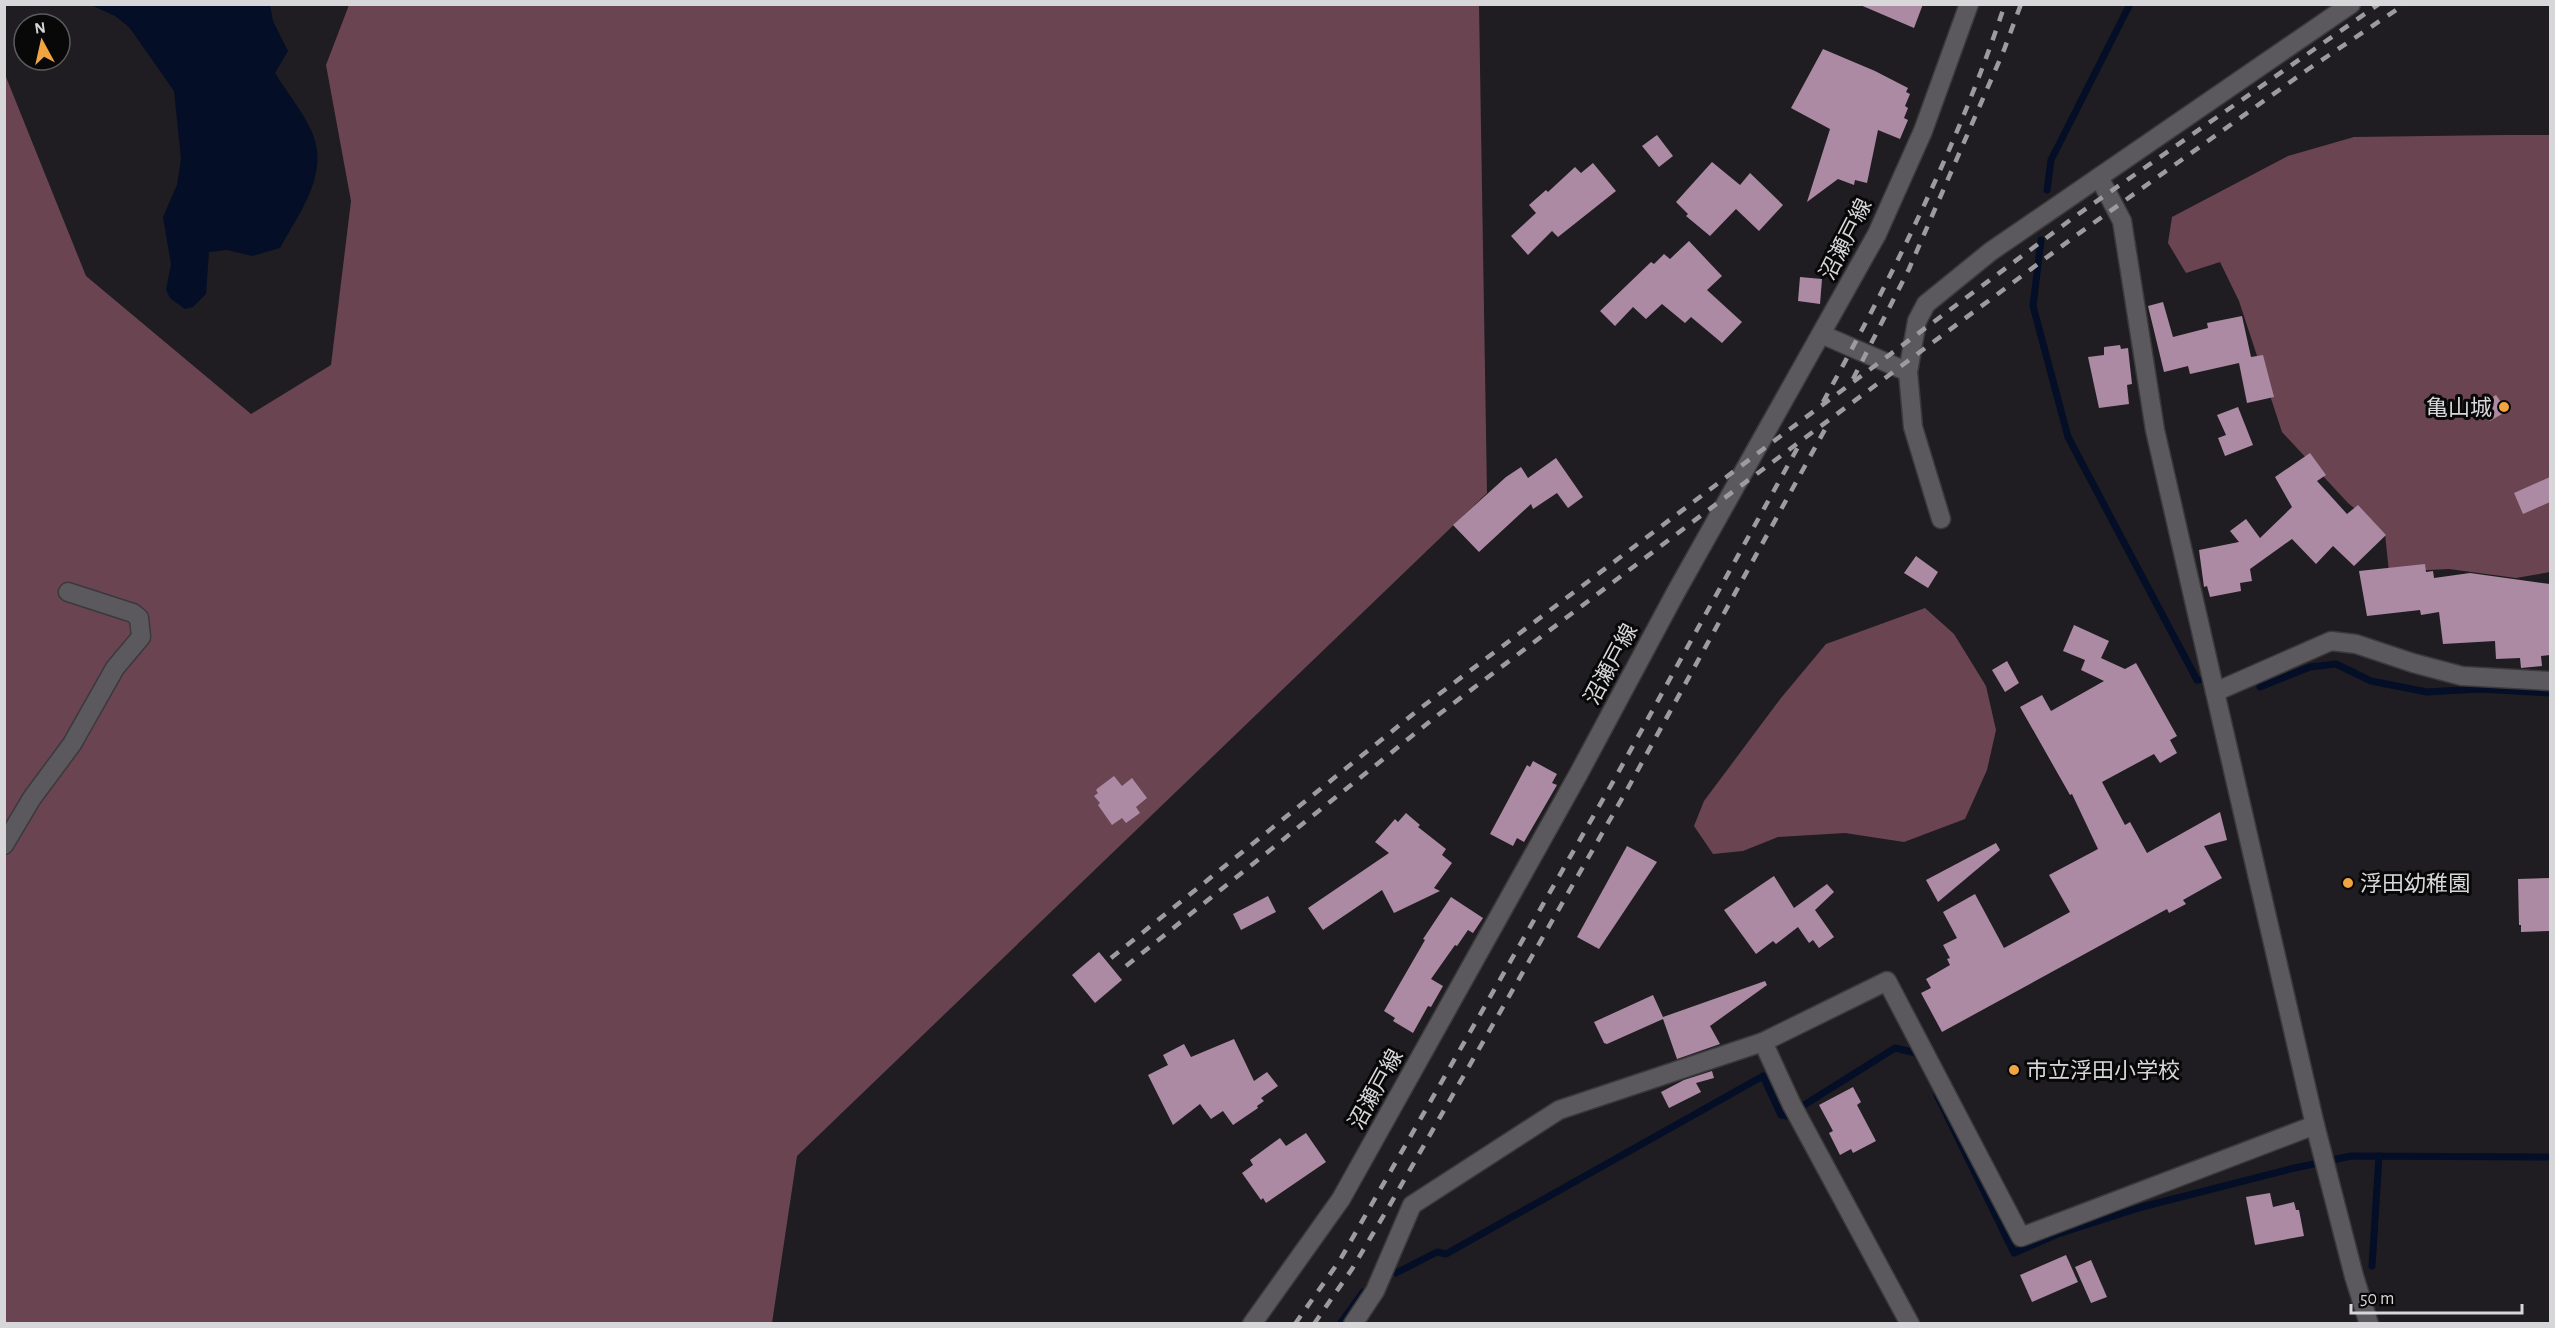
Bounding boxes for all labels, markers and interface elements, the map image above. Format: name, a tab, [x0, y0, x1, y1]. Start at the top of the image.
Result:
north arrow	[12, 12, 72, 72]
text: N	[33, 19, 47, 37]
street label: 沼瀬戸線	[1815, 195, 1876, 284]
place label: 亀山城	[2426, 396, 2492, 419]
marker: 亀山城	[2497, 400, 2511, 414]
street label: 沼瀬戸線	[1580, 620, 1641, 708]
place label: 浮田幼稚園	[2360, 872, 2470, 895]
marker: 浮田幼稚園	[2341, 876, 2355, 890]
street label: 沼瀬戸線	[1344, 1045, 1407, 1133]
place label: 市立浮田小学校	[2026, 1059, 2180, 1082]
marker: 市立浮田小学校	[2007, 1063, 2021, 1077]
scale bar	[2351, 1277, 2522, 1315]
text: 50 m	[2360, 1290, 2394, 1308]

